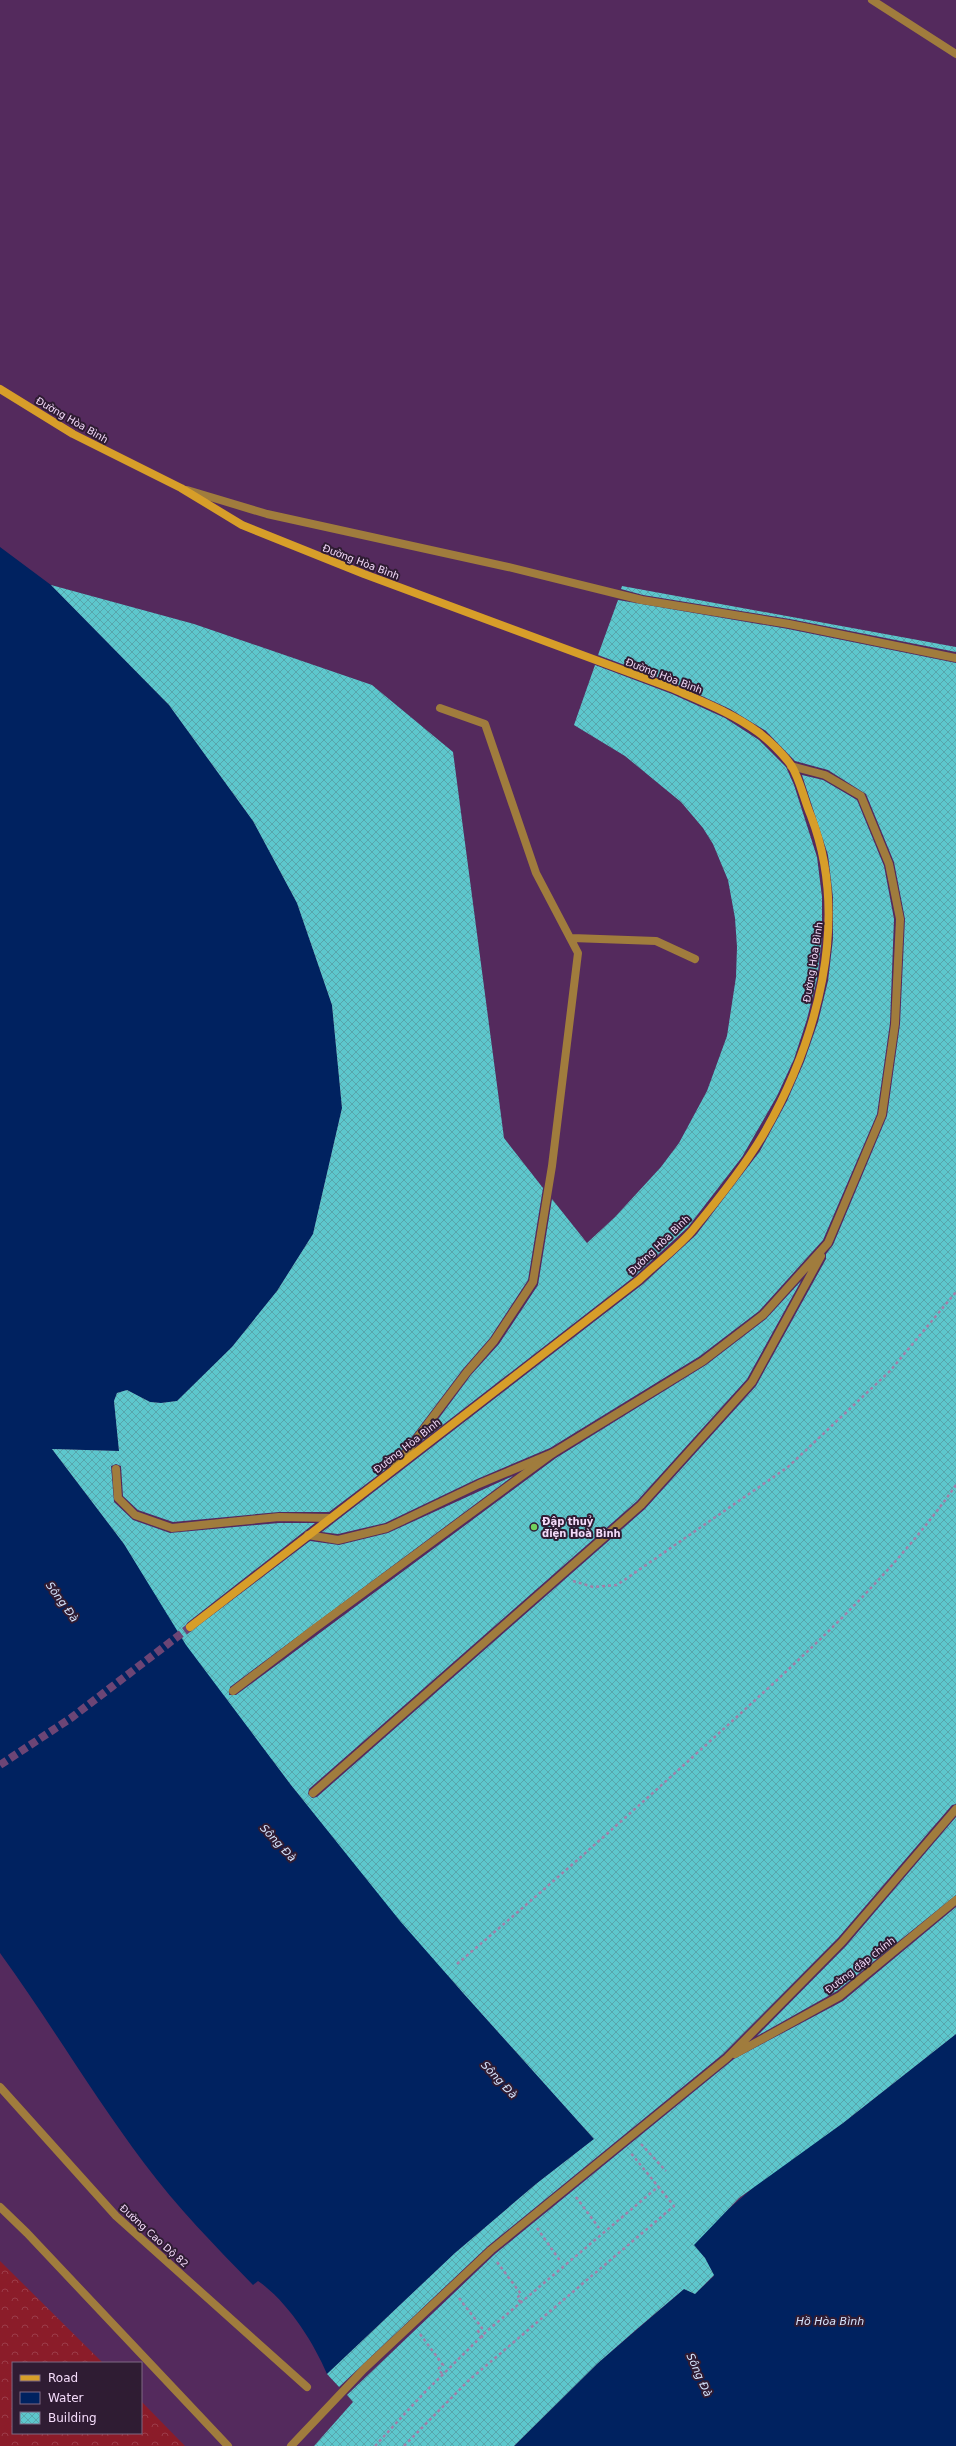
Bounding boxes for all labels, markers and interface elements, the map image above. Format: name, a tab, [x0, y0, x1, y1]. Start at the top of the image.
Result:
street label: Đường Hòa Bình	[34, 395, 110, 445]
street label: Đường Hòa Bình	[321, 542, 401, 582]
street label: Đường Hòa Bình	[624, 656, 704, 696]
street label: Đường Hòa Bình	[801, 921, 825, 1003]
street label: Đường Hòa Bình	[626, 1213, 692, 1277]
street label: Đường Hòa Bình	[372, 1417, 442, 1475]
place label: Đập thuỷ điện Hoà Bình	[542, 1515, 621, 1539]
marker: Đập thuỷ điện Hoà Bình	[529, 1522, 539, 1532]
water label: Sông Đà	[43, 1579, 81, 1625]
water label: Sông Đà	[257, 1822, 299, 1865]
street label: Đường đập chính	[823, 1934, 898, 1996]
water label: Sông Đà	[478, 2059, 520, 2102]
street label: Đường Cao Dộ 82	[117, 2202, 190, 2270]
water label: Hồ Hòa Bình	[796, 2315, 864, 2328]
water label: Sông Đà	[684, 2351, 714, 2399]
legend	[12, 2362, 142, 2434]
text: Road	[48, 2371, 78, 2385]
text: Water	[48, 2391, 84, 2405]
text: Building	[48, 2411, 97, 2425]

